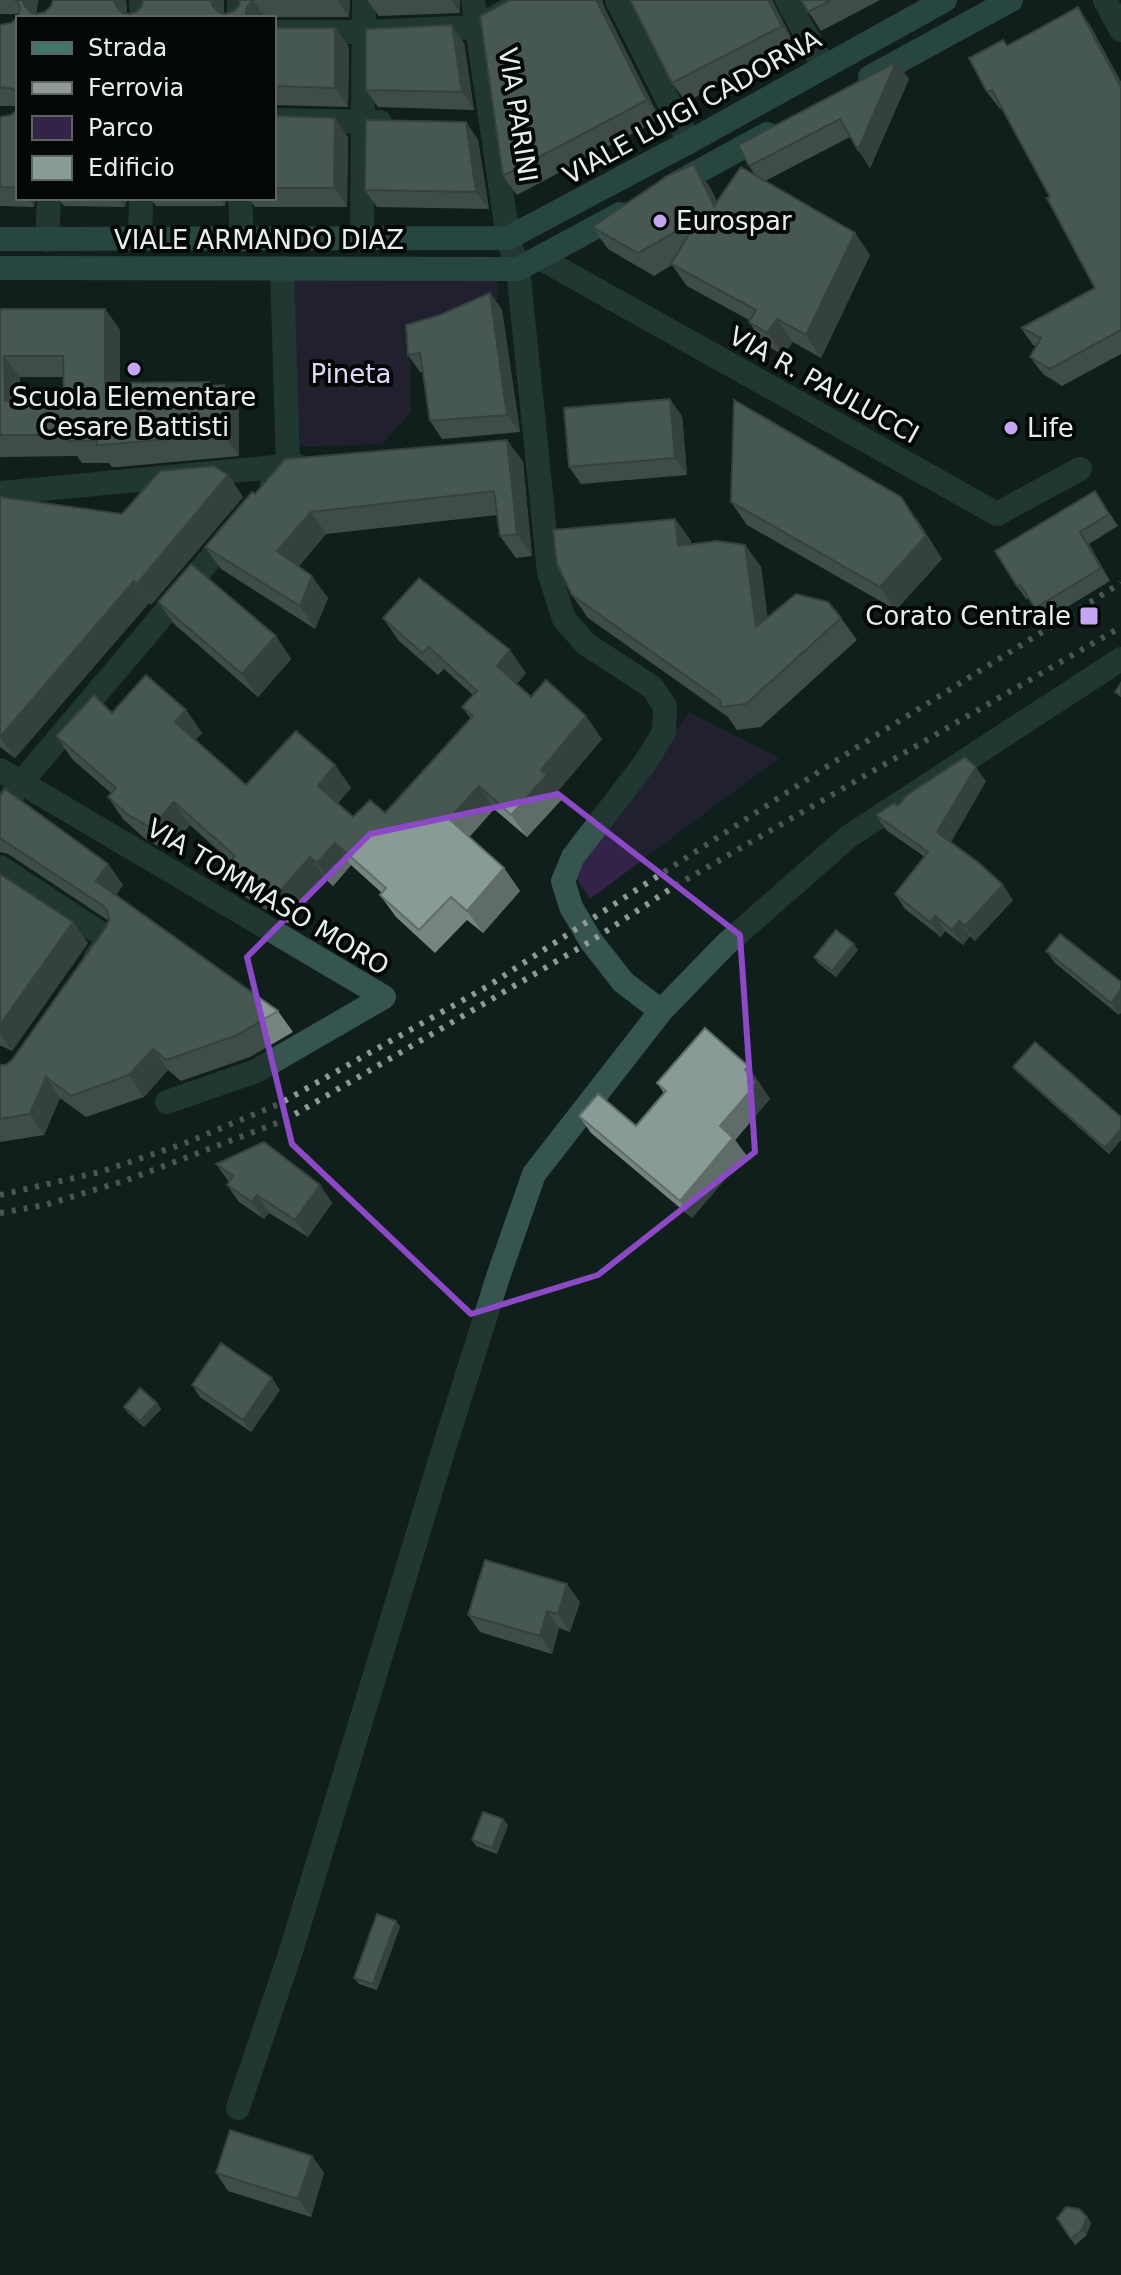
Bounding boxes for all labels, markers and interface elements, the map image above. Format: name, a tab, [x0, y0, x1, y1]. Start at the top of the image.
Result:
legend	[16, 16, 276, 200]
street label: VIALE LUIGI CADORNA	[558, 23, 826, 190]
text: Strada	[88, 34, 167, 62]
street label: VIA PARINI	[493, 45, 543, 185]
text: Ferrovia	[88, 74, 184, 102]
text: Parco	[88, 114, 153, 142]
text: Edificio	[88, 154, 175, 182]
place label: Eurospar	[676, 206, 792, 236]
marker: Eurospar	[651, 212, 669, 230]
street label: VIALE ARMANDO DIAZ	[114, 225, 404, 255]
street label: VIA R. PAULUCCI	[724, 320, 924, 450]
park label: Pineta	[311, 359, 391, 389]
marker: Scuola Elementare Cesare Battisti	[125, 360, 143, 378]
place label: Scuola Elementare Cesare Battisti	[12, 382, 256, 442]
place label: Life	[1027, 413, 1074, 443]
marker: Life	[1002, 419, 1020, 437]
place label: Corato Centrale	[865, 601, 1071, 631]
marker: Corato Centrale	[1078, 605, 1100, 627]
street label: VIA TOMMASO MORO	[141, 813, 395, 981]

